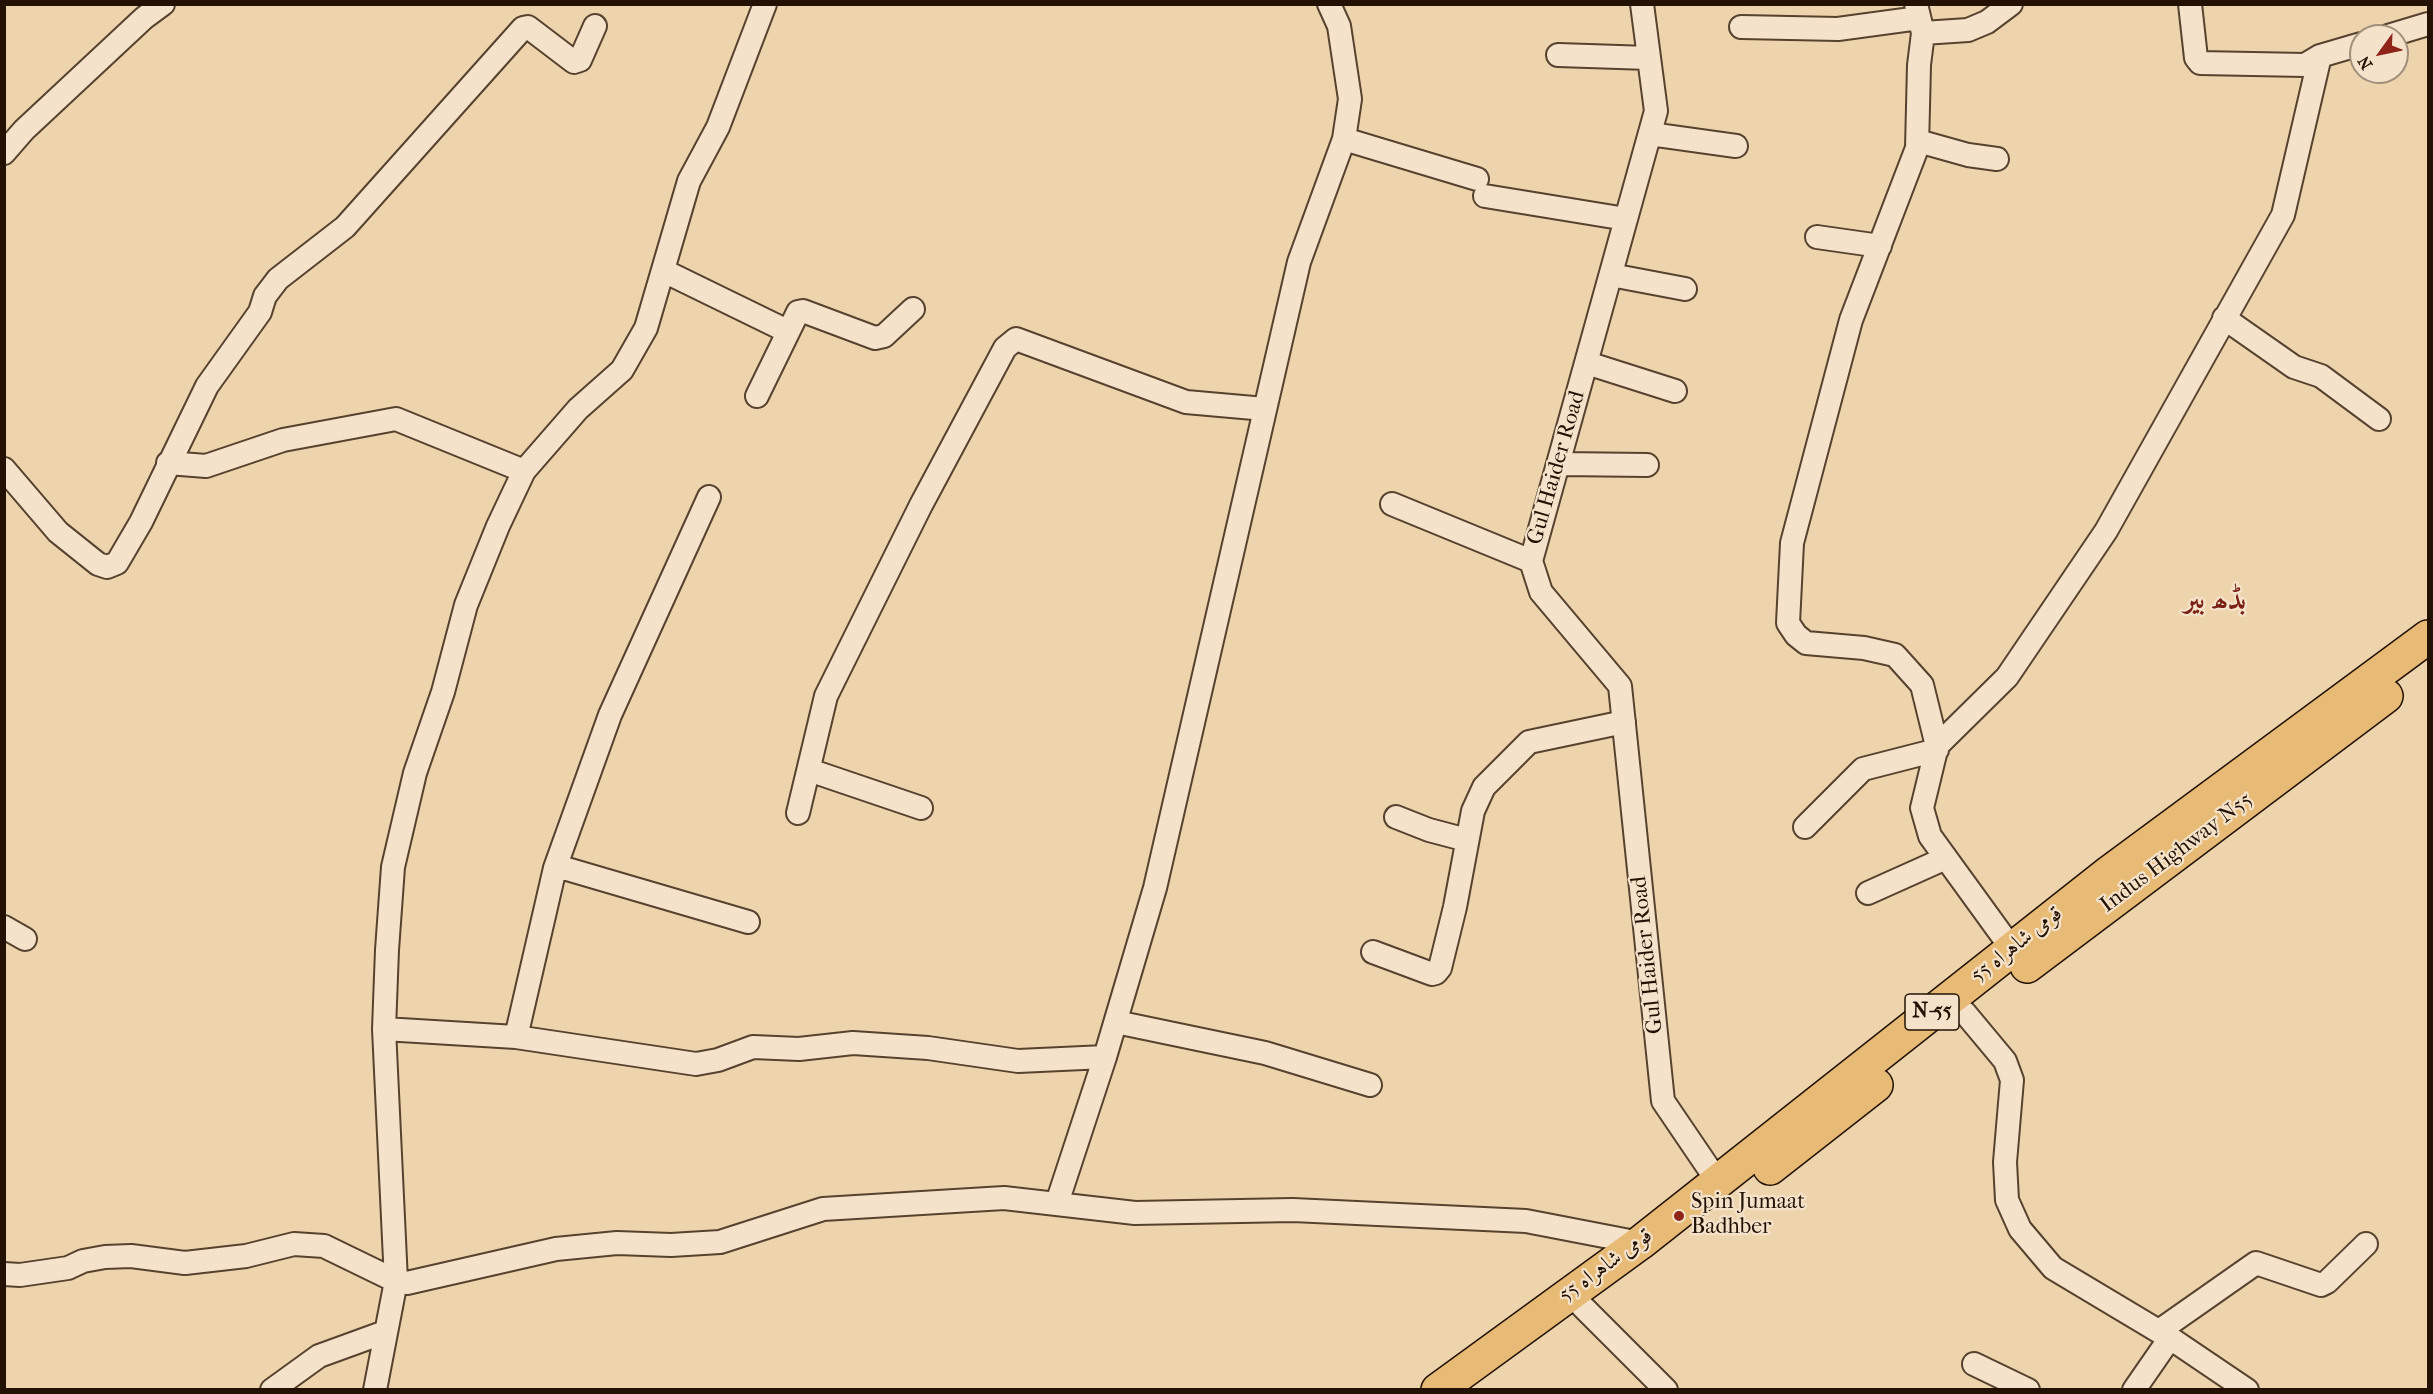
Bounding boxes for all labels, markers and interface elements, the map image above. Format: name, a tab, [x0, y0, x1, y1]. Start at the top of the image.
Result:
north arrow	[2349, 24, 2409, 84]
text: N	[2354, 53, 2376, 73]
street label: Gul Haider Road	[1522, 388, 1592, 548]
district label: بڈھ بیر	[2184, 584, 2246, 618]
street label: Indus Highway N55	[2096, 787, 2258, 919]
street label: Gul Haider Road	[1627, 875, 1669, 1035]
street label: قومی شاہراہ 55	[1966, 901, 2068, 989]
road number: N-55	[1905, 994, 1959, 1030]
place label: Spin Jumaat Badhber	[1691, 1190, 1805, 1242]
marker: Spin Jumaat Badhber	[1672, 1209, 1686, 1223]
street label: قومی شاہراہ 55	[1554, 1223, 1658, 1309]

